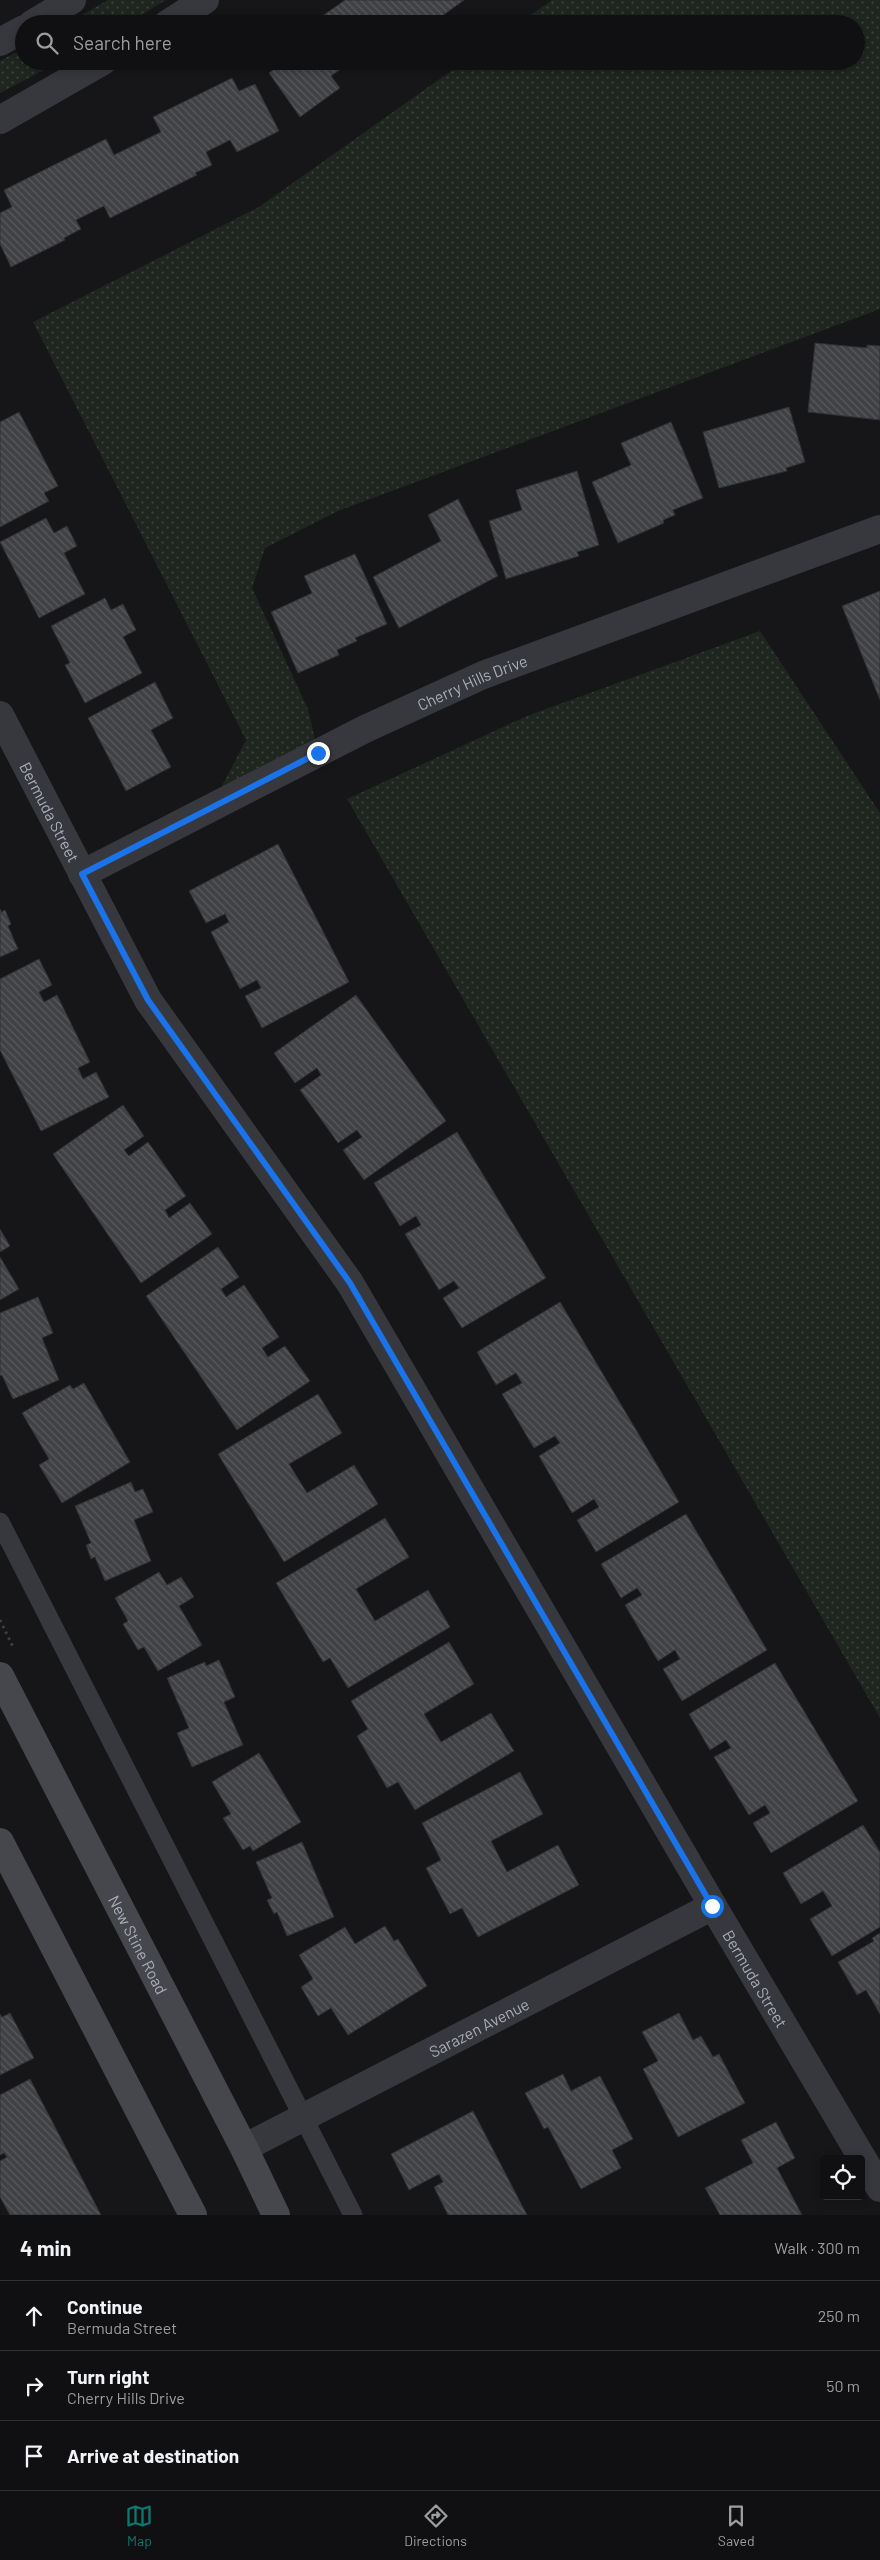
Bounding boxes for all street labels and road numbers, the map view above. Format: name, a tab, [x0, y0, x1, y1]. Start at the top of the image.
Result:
street label: Cherry Hills Drive	[414, 650, 530, 713]
street label: Bermuda Street	[16, 759, 84, 865]
street label: New Stine Road	[105, 1892, 172, 1997]
street label: Bermuda Street	[720, 1926, 792, 2031]
street label: Sarazen Avenue	[425, 1993, 532, 2061]

